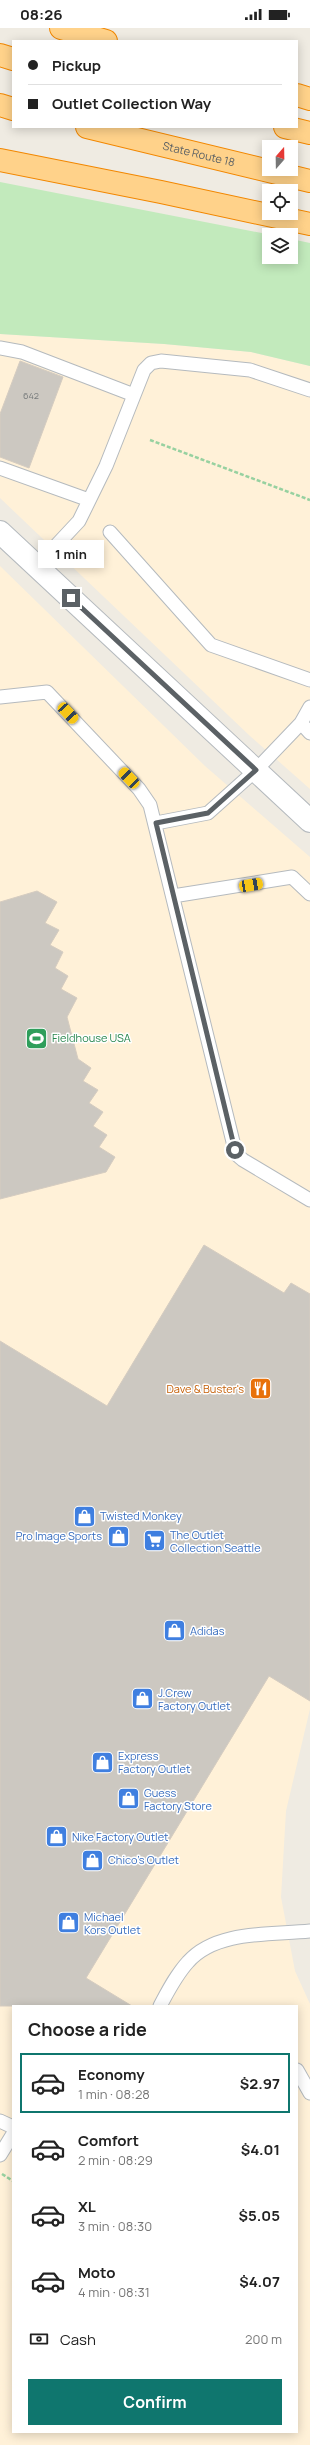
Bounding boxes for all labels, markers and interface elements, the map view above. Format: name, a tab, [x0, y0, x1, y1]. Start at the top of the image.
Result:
text: 08:26	[20, 4, 62, 25]
text: Pickup	[52, 55, 101, 76]
text: Outlet Collection Way	[52, 93, 211, 114]
street label: State Route 18	[161, 138, 236, 170]
north arrow	[262, 140, 298, 176]
map controls	[262, 140, 298, 264]
button: locate	[262, 184, 298, 220]
button: layers	[262, 228, 298, 264]
house number: 642	[23, 389, 39, 402]
callout: 1 min	[38, 540, 104, 568]
text: 1 min	[55, 545, 87, 563]
route end	[62, 589, 80, 607]
car	[55, 700, 81, 726]
car	[116, 765, 142, 791]
car	[238, 877, 264, 893]
sports icon: Fieldhouse USA	[23, 1025, 49, 1051]
place label: Fieldhouse USA	[52, 1030, 131, 1045]
route start	[226, 1141, 244, 1159]
restaurant icon: Dave & Buster's	[247, 1376, 273, 1402]
place label: Dave & Buster's	[166, 1381, 244, 1396]
shop icon: Twisted Monkey	[71, 1503, 97, 1529]
place label: Twisted Monkey	[100, 1508, 182, 1523]
shop icon: Pro Image Sports	[105, 1523, 131, 1549]
place label: The Outlet Collection Seattle	[170, 1527, 261, 1555]
place label: Pro Image Sports	[16, 1528, 102, 1543]
supermarket icon: The Outlet Collection Seattle	[142, 1528, 168, 1554]
shop icon: Adidas	[162, 1618, 188, 1644]
place label: Adidas	[190, 1623, 225, 1638]
place label: J.Crew Factory Outlet	[158, 1685, 230, 1713]
shop icon: J.Crew Factory Outlet	[129, 1686, 155, 1712]
place label: Express Factory Outlet	[118, 1748, 190, 1776]
shop icon: Express Factory Outlet	[90, 1749, 116, 1775]
place label: Guess Factory Store	[144, 1785, 212, 1813]
shop icon: Guess Factory Store	[116, 1786, 142, 1812]
shop icon: Nike Factory Outlet	[44, 1824, 70, 1850]
place label: Nike Factory Outlet	[72, 1829, 168, 1844]
shop icon: Chico's Outlet	[79, 1847, 105, 1873]
place label: Chico's Outlet	[108, 1852, 179, 1867]
place label: Michael Kors Outlet	[84, 1909, 141, 1937]
shop icon: Michael Kors Outlet	[55, 1910, 81, 1936]
text: Choose a ride	[28, 2017, 147, 2041]
text: Economy	[78, 2064, 145, 2085]
icon: car	[30, 2065, 66, 2101]
text: $2.97	[240, 2073, 280, 2094]
text: 1 min · 08:28	[78, 2085, 150, 2103]
text: Comfort	[78, 2130, 139, 2151]
icon: car	[30, 2131, 66, 2167]
text: $4.01	[241, 2139, 280, 2160]
text: 2 min · 08:29	[78, 2151, 153, 2169]
text: XL	[78, 2196, 96, 2217]
icon: car	[30, 2197, 66, 2233]
text: $5.05	[239, 2205, 280, 2226]
text: 3 min · 08:30	[78, 2217, 152, 2235]
text: Moto	[78, 2262, 115, 2283]
icon: car	[30, 2263, 66, 2299]
text: $4.07	[239, 2271, 280, 2292]
text: 4 min · 08:31	[78, 2283, 150, 2301]
icon: cash	[28, 2328, 50, 2350]
text: Cash	[60, 2329, 96, 2350]
text: 200 m	[245, 2330, 282, 2348]
button: Confirm	[28, 2379, 282, 2425]

